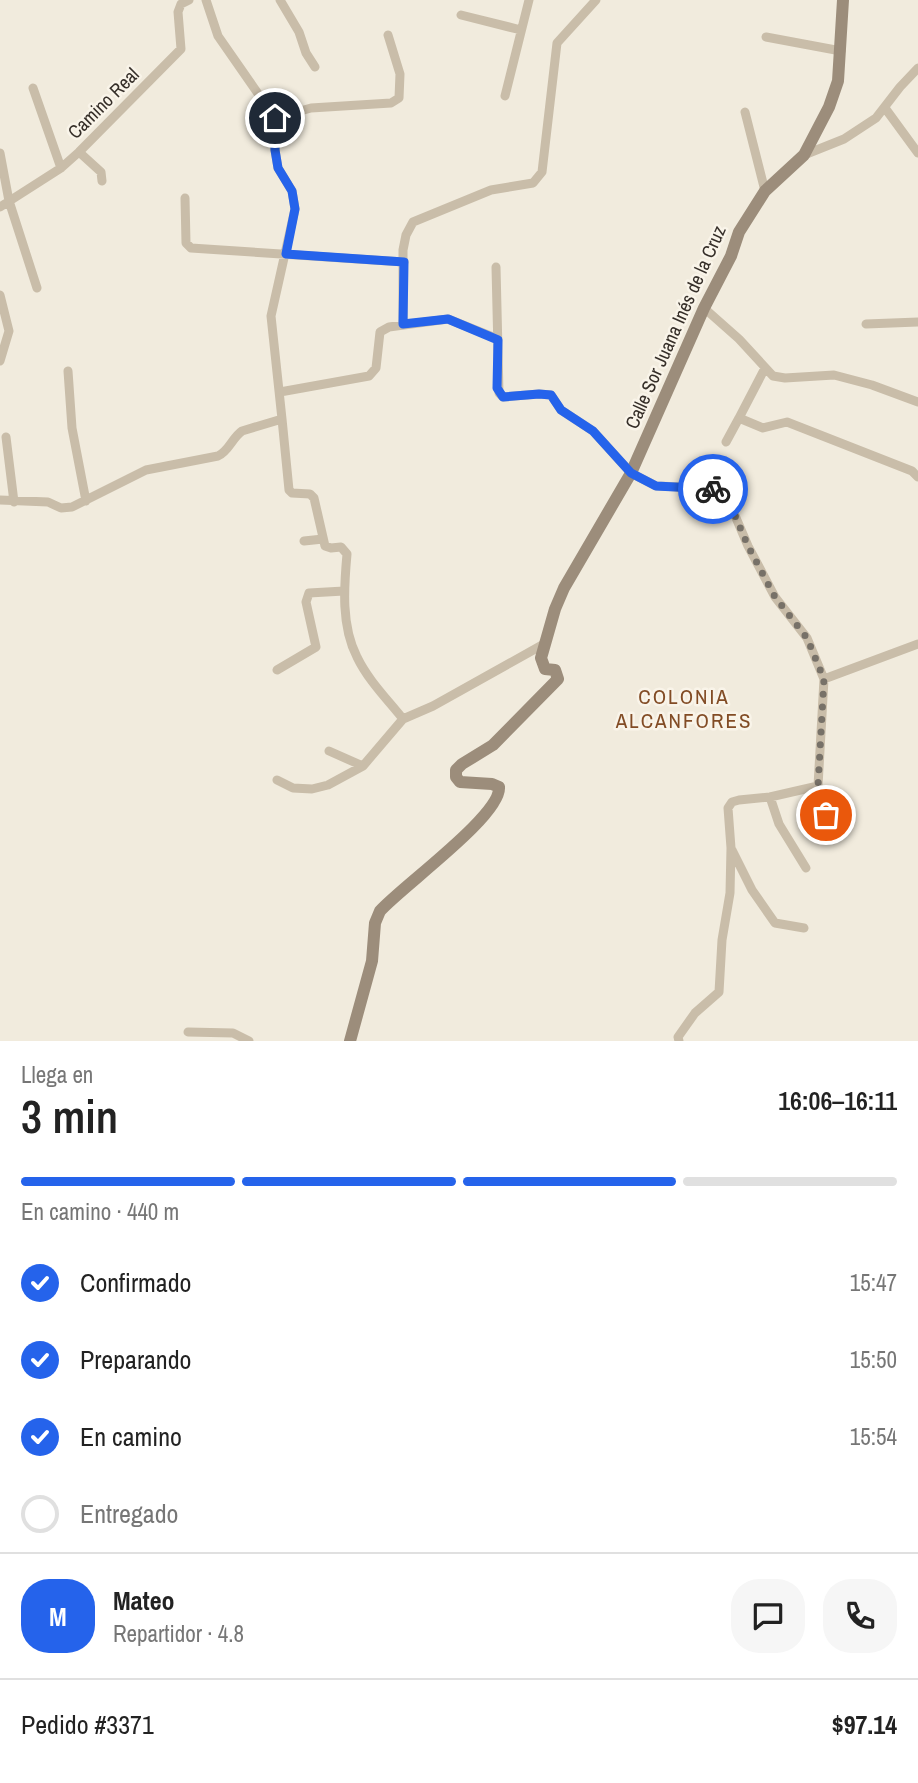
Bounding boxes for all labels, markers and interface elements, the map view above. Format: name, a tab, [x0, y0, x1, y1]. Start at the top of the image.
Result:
street label: Camino Real	[62, 62, 144, 144]
pin	[245, 88, 305, 148]
icon: home	[256, 99, 294, 137]
street label: Calle Sor Juana Inés de la Cruz	[618, 221, 732, 433]
courier	[678, 454, 748, 524]
icon: bike	[694, 470, 732, 508]
district label: COLONIA ALCANFORES	[615, 682, 752, 735]
pin	[796, 785, 856, 845]
icon: bag	[807, 796, 845, 834]
text: Llega en	[21, 1059, 93, 1090]
text: 16:06–16:11	[778, 1083, 897, 1118]
text: 3 min	[21, 1085, 118, 1147]
text: En camino · 440 m	[21, 1196, 179, 1227]
icon: check	[21, 1264, 59, 1302]
text: Confirmado	[80, 1265, 191, 1300]
text: 15:47	[850, 1267, 897, 1298]
icon: check	[21, 1341, 59, 1379]
text: Preparando	[80, 1342, 191, 1377]
text: 15:50	[850, 1344, 897, 1375]
icon: check	[21, 1418, 59, 1456]
text: En camino	[80, 1419, 182, 1454]
text: 15:54	[850, 1421, 897, 1452]
text: Entregado	[80, 1496, 178, 1531]
button: chat	[731, 1579, 805, 1653]
button: phone	[823, 1579, 897, 1653]
text: Mateo	[113, 1583, 175, 1618]
text: M	[49, 1599, 67, 1634]
text: Repartidor · 4.8	[113, 1618, 244, 1649]
text: Pedido #3371	[21, 1707, 154, 1742]
text: $97.14	[832, 1707, 897, 1742]

